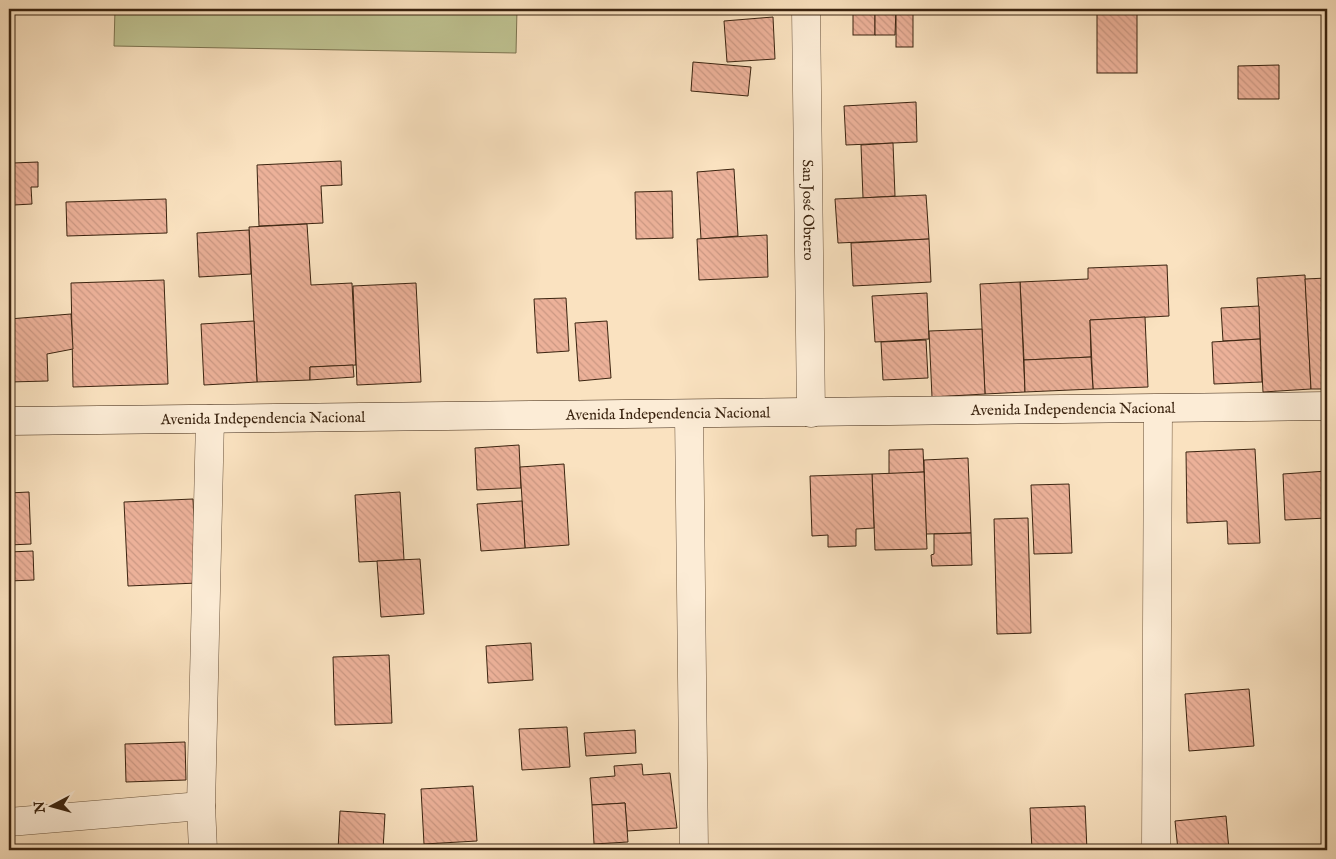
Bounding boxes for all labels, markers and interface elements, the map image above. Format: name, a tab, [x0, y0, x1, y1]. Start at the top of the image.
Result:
street label: San José Obrero	[798, 159, 818, 261]
street label: Avenida Independencia Nacional	[970, 399, 1176, 420]
street label: Avenida Independencia Nacional	[565, 403, 771, 425]
street label: Avenida Independencia Nacional	[160, 408, 366, 429]
north arrow	[28, 782, 78, 832]
text: N	[30, 800, 50, 815]

